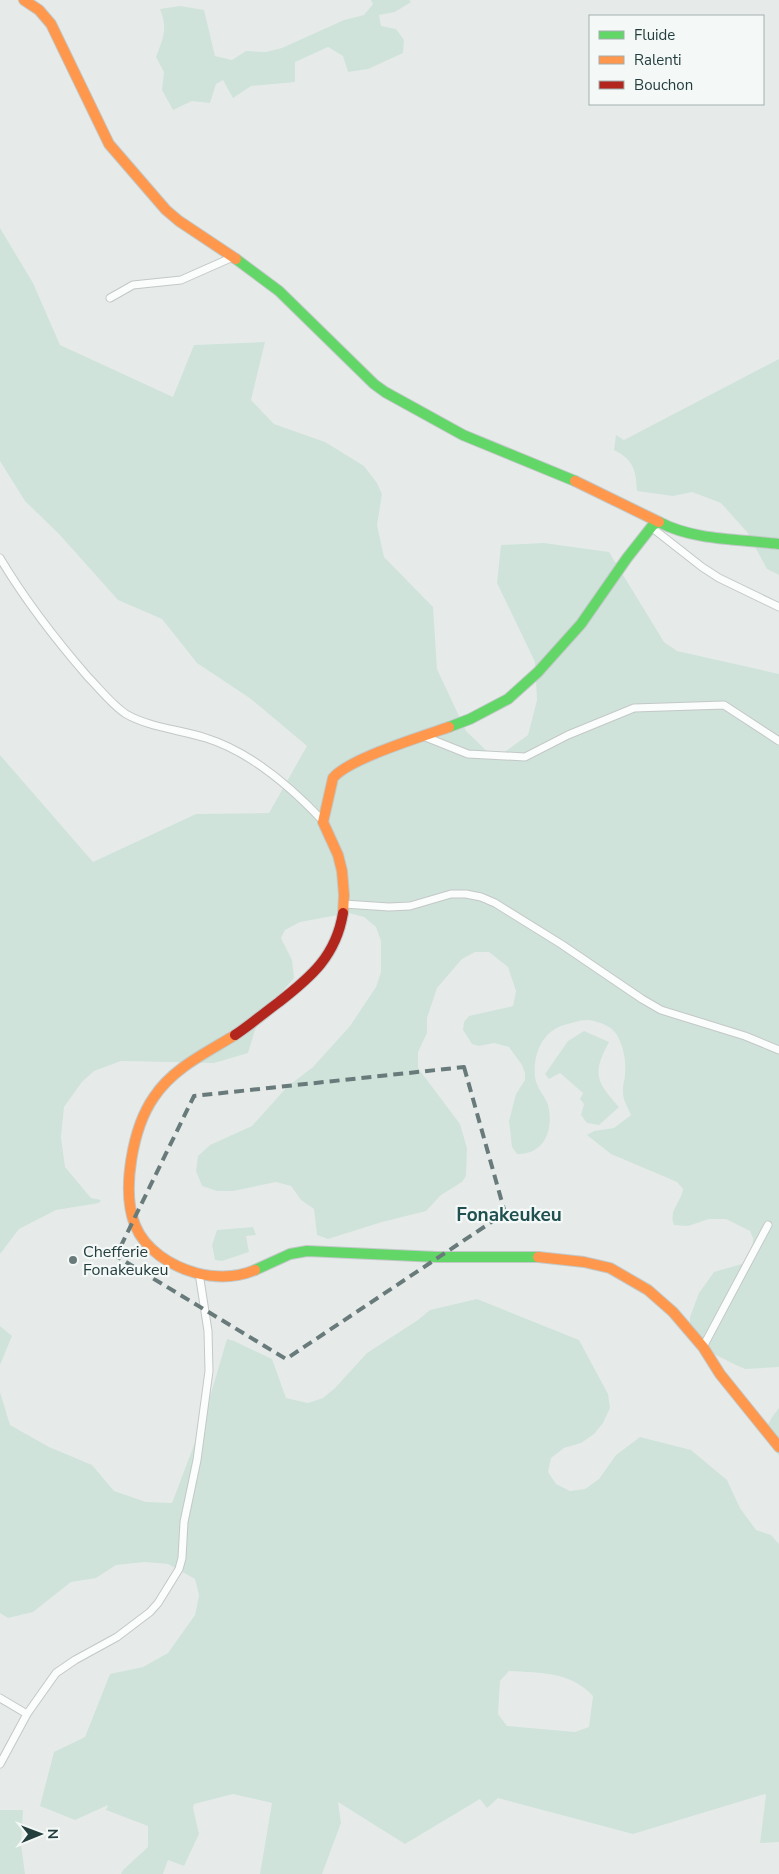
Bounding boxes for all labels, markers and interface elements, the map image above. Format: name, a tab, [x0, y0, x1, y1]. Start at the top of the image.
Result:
legend	[589, 15, 764, 105]
text: Fluide	[634, 25, 675, 45]
text: Ralenti	[634, 50, 682, 70]
text: Bouchon	[634, 75, 693, 95]
district label: Fonakeukeu	[456, 1202, 562, 1228]
place label: Chefferie Fonakeukeu	[83, 1241, 169, 1281]
marker: Chefferie Fonakeukeu	[67, 1254, 79, 1266]
north arrow	[15, 1809, 65, 1859]
text: N	[43, 1828, 62, 1839]

